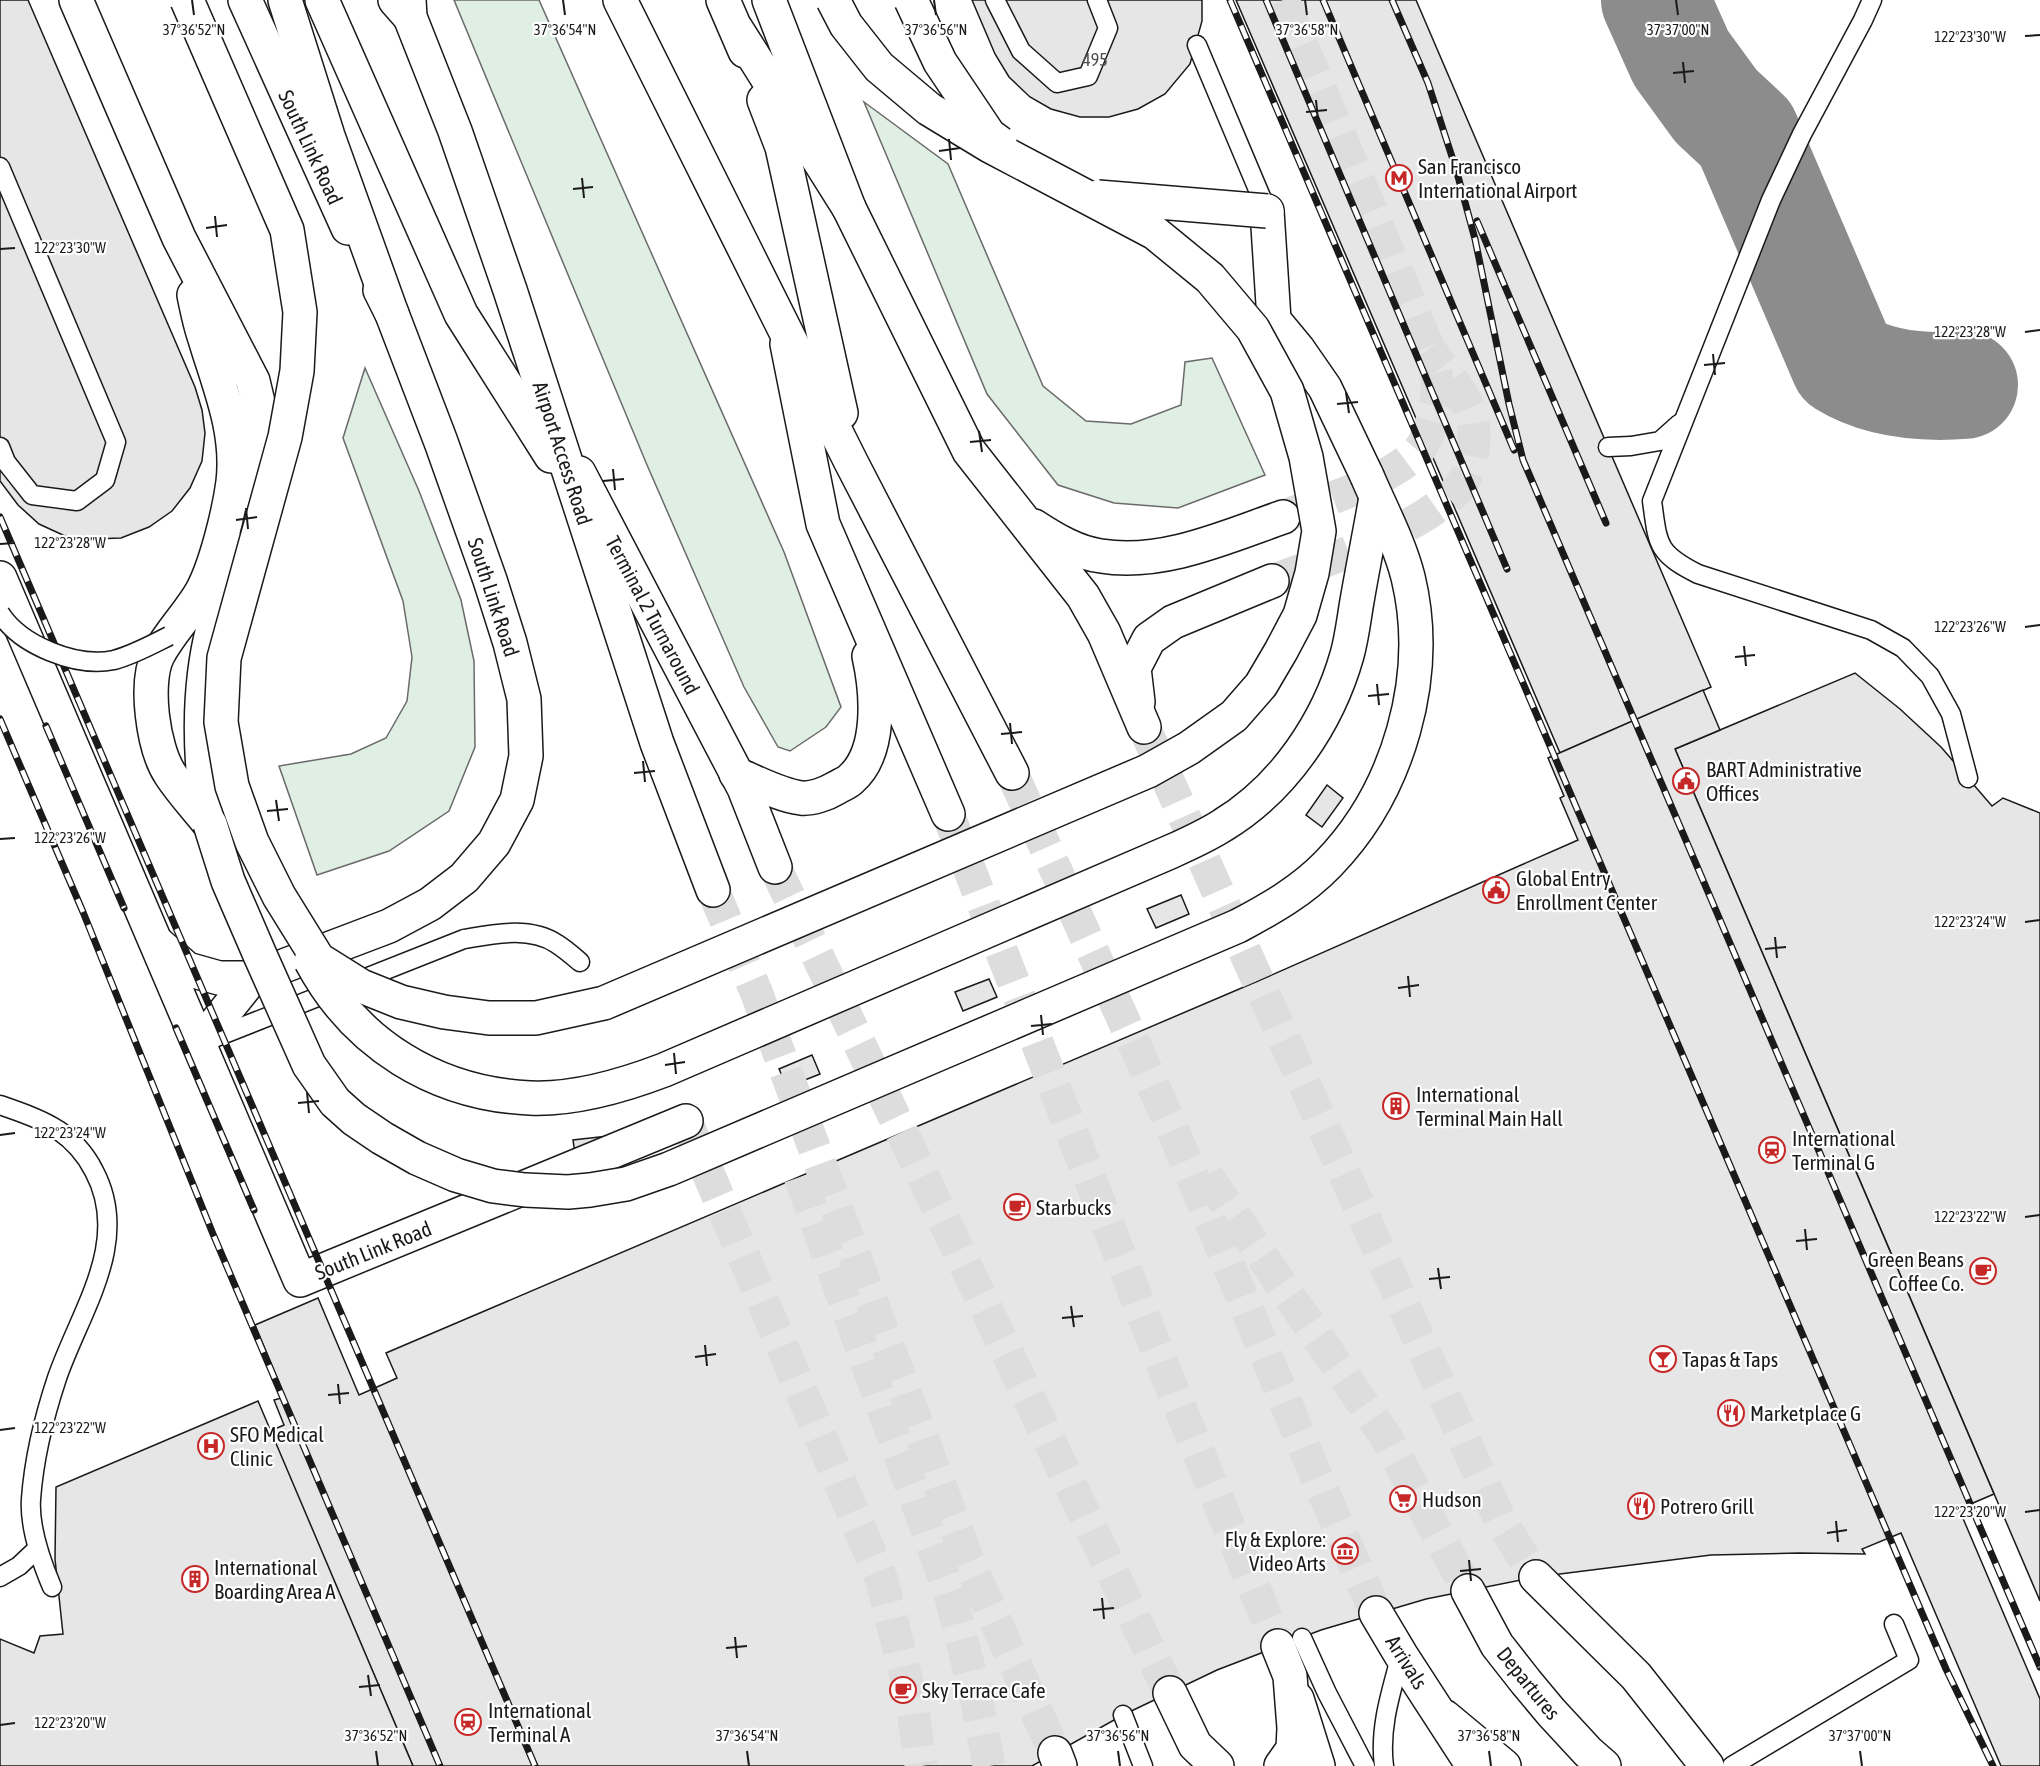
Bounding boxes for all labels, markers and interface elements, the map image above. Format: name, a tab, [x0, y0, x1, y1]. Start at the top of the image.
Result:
text: 37°36'52"N	[163, 21, 225, 38]
text: 37°36'54"N	[534, 21, 596, 38]
text: 37°36'56"N	[905, 21, 967, 38]
text: 37°36'58"N	[1276, 21, 1338, 38]
text: 37°37'00"N	[1647, 21, 1709, 38]
text: 122°23'30"W	[1934, 28, 2006, 45]
house number: 495	[1082, 49, 1108, 70]
street label: South Link Road	[274, 86, 348, 208]
place label: San Francisco International Airport	[1418, 154, 1577, 202]
metro station icon: San Francisco International Airport	[1384, 163, 1414, 193]
text: 122°23'30"W	[34, 239, 106, 256]
text: 122°23'28"W	[1934, 323, 2006, 340]
street label: Airport Access Road	[529, 378, 597, 528]
street label: Terminal 2 Turnaround	[601, 532, 705, 698]
text: 122°23'28"W	[34, 534, 106, 551]
street label: South Link Road	[464, 535, 524, 659]
text: 122°23'26"W	[1934, 618, 2006, 635]
place label: BART Administrative Offices	[1706, 757, 1862, 805]
public building icon: BART Administrative Offices	[1671, 766, 1701, 796]
text: 122°23'26"W	[34, 829, 106, 846]
place label: Global Entry Enrollment Center	[1516, 866, 1658, 914]
public building icon: Global Entry Enrollment Center	[1481, 875, 1511, 905]
text: 122°23'24"W	[1934, 913, 2006, 930]
place label: International Terminal Main Hall	[1416, 1082, 1563, 1130]
building icon: International Terminal Main Hall	[1381, 1091, 1411, 1121]
text: 122°23'24"W	[34, 1124, 106, 1141]
place label: International Terminal G	[1792, 1126, 1896, 1174]
station icon: International Terminal G	[1757, 1135, 1787, 1165]
cafe icon: Starbucks	[1002, 1192, 1032, 1222]
place label: Starbucks	[1036, 1195, 1111, 1219]
text: 122°23'22"W	[1934, 1208, 2006, 1225]
street label: South Link Road	[311, 1216, 435, 1284]
place label: Green Beans Coffee Co.	[1868, 1247, 1964, 1295]
cafe icon: Green Beans Coffee Co.	[1968, 1256, 1998, 1286]
bar icon: Tapas & Taps	[1648, 1344, 1678, 1374]
place label: Tapas & Taps	[1682, 1347, 1778, 1371]
restaurant icon: Marketplace G	[1716, 1398, 1746, 1428]
place label: Marketplace G	[1750, 1401, 1861, 1425]
text: 122°23'22"W	[34, 1419, 106, 1436]
place label: SFO Medical Clinic	[230, 1422, 324, 1470]
hospital icon: SFO Medical Clinic	[196, 1431, 226, 1461]
supermarket icon: Hudson	[1388, 1484, 1418, 1514]
place label: Hudson	[1422, 1487, 1482, 1511]
restaurant icon: Potrero Grill	[1626, 1491, 1656, 1521]
place label: Potrero Grill	[1660, 1494, 1754, 1518]
text: 122°23'20"W	[1934, 1503, 2006, 1520]
place label: Fly & Explore: Video Arts	[1225, 1527, 1326, 1575]
museum icon: Fly & Explore: Video Arts	[1330, 1536, 1360, 1566]
place label: International Boarding Area A	[214, 1555, 336, 1603]
building icon: International Boarding Area A	[180, 1564, 210, 1594]
street label: Arrivals	[1381, 1631, 1433, 1693]
street label: Departures	[1493, 1642, 1565, 1724]
cafe icon: Sky Terrace Cafe	[888, 1675, 918, 1705]
place label: Sky Terrace Cafe	[922, 1678, 1046, 1702]
place label: International Terminal A	[488, 1698, 592, 1746]
station icon: International Terminal A	[453, 1707, 483, 1737]
text: 122°23'20"W	[34, 1714, 106, 1731]
text: 37°36'52"N	[345, 1727, 407, 1744]
text: 37°36'54"N	[716, 1727, 778, 1744]
text: 37°36'56"N	[1087, 1727, 1149, 1744]
text: 37°36'58"N	[1458, 1727, 1520, 1744]
text: 37°37'00"N	[1829, 1727, 1891, 1744]

